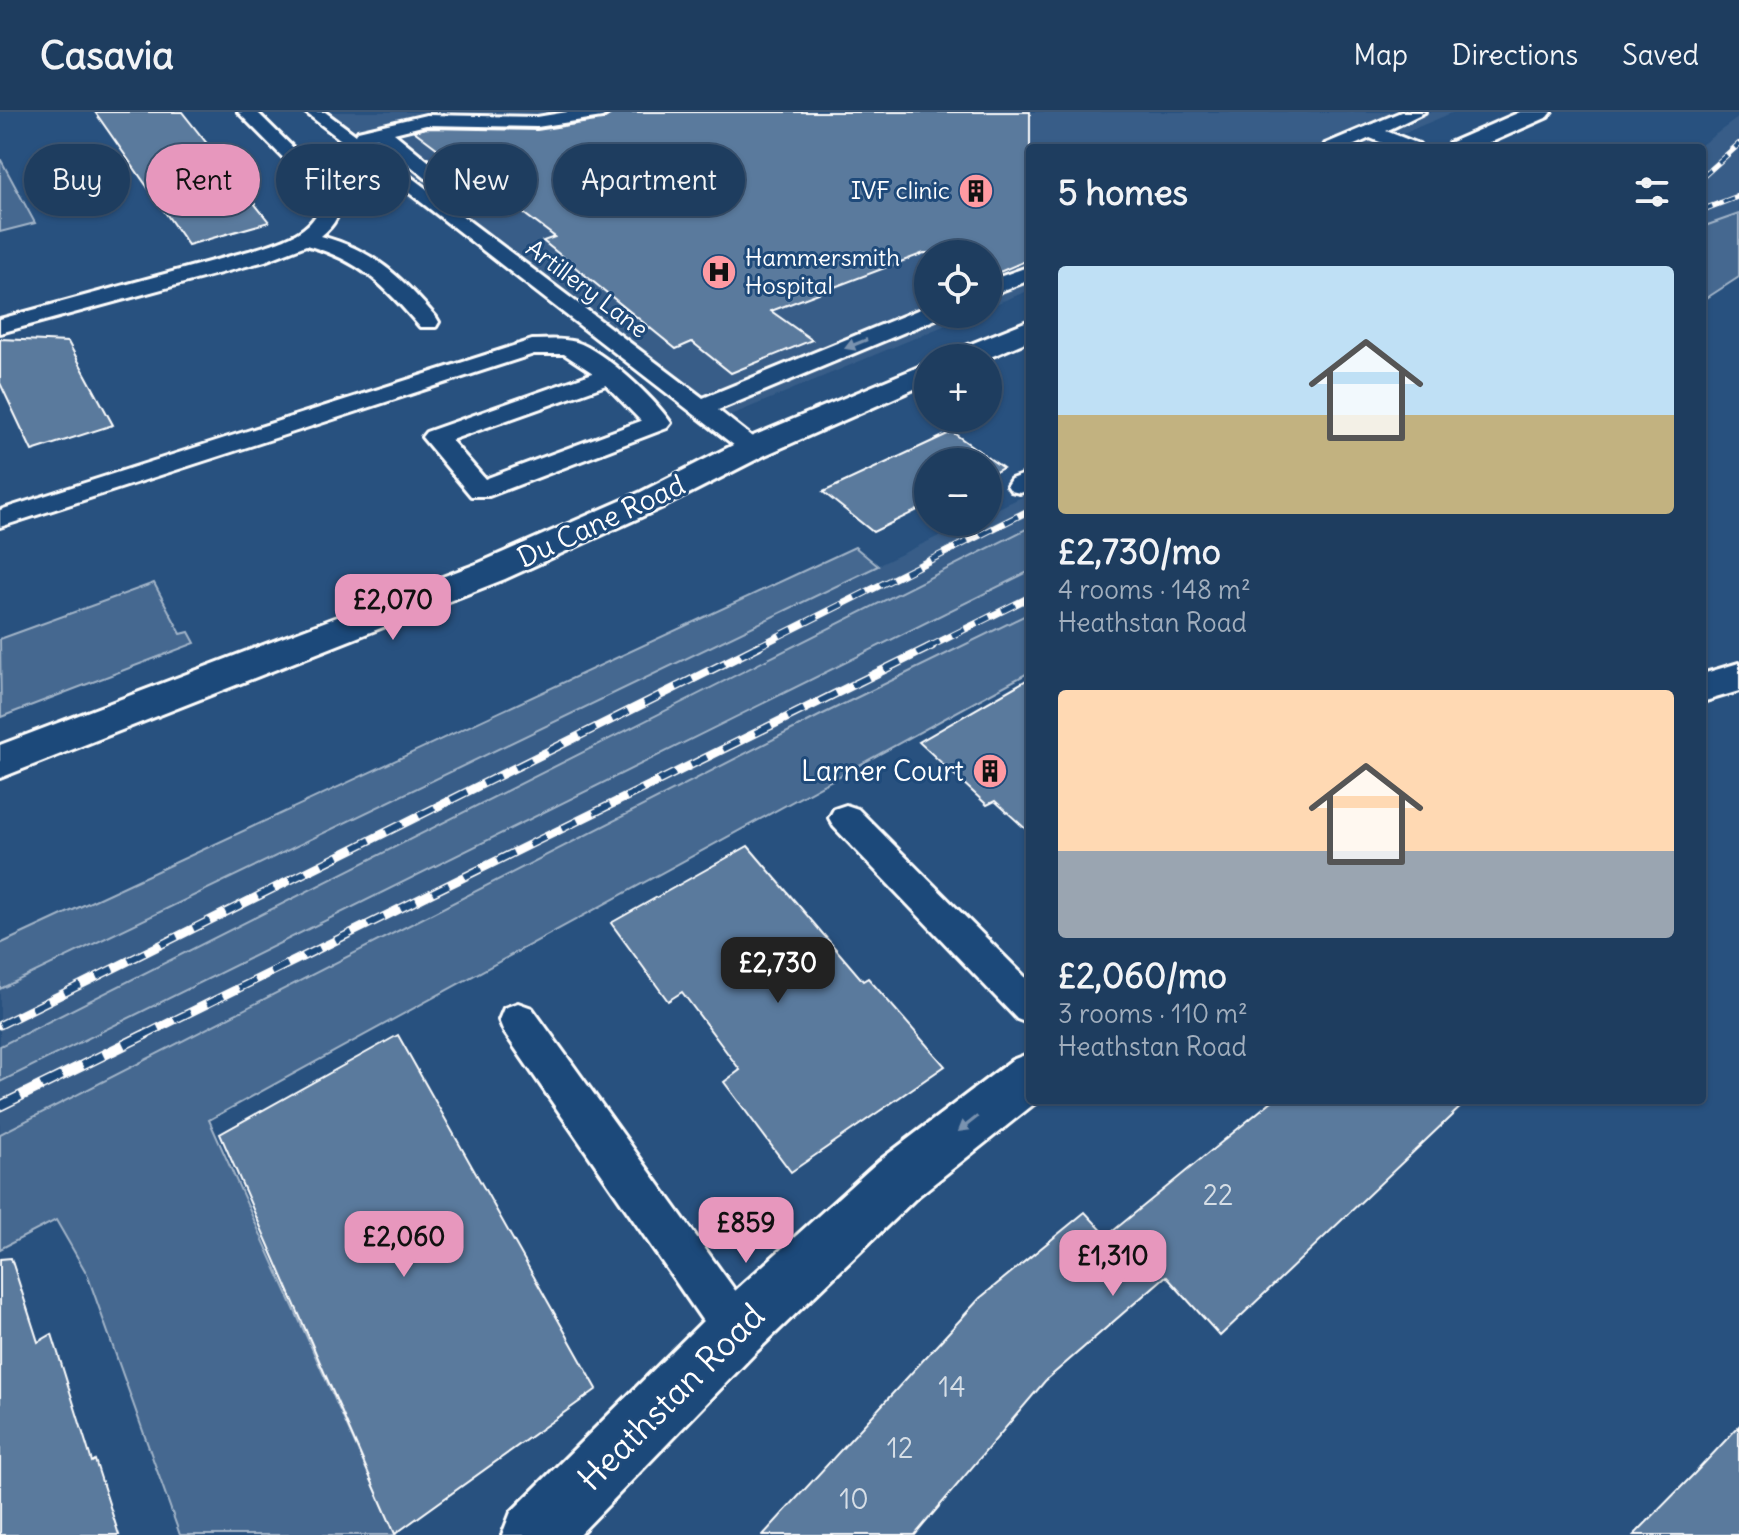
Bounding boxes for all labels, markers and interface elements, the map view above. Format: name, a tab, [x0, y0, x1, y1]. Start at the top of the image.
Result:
text: Casavia	[40, 32, 174, 79]
text: Map	[1353, 37, 1408, 73]
text: Directions	[1452, 37, 1578, 73]
text: Saved	[1622, 37, 1699, 73]
chip: Buy	[24, 144, 130, 216]
chip: Rent	[146, 144, 260, 216]
chip: Filters	[276, 144, 409, 216]
chip: New	[425, 144, 537, 216]
chip: Apartment	[553, 144, 745, 216]
icon: filters	[1630, 170, 1674, 214]
text: 5 homes	[1058, 171, 1188, 214]
building icon: IVF clinic	[957, 172, 995, 210]
place label: IVF clinic	[851, 175, 950, 205]
street label: Artillery Lane	[521, 233, 654, 344]
map controls	[914, 240, 1002, 536]
button: locate	[914, 240, 1002, 328]
place label: Hammersmith Hospital	[745, 242, 900, 300]
hospital icon: Hammersmith Hospital	[700, 253, 738, 291]
icon: home	[1294, 318, 1438, 462]
one-way arrow	[844, 337, 868, 350]
button: +	[914, 344, 1002, 432]
button: −	[914, 448, 1002, 536]
street label: Du Cane Road	[512, 467, 690, 575]
text: £2,730/mo	[1058, 530, 1221, 573]
text: 4 rooms · 148 m²	[1058, 573, 1251, 606]
pin: £2,070	[328, 574, 458, 642]
text: £2,070	[353, 583, 433, 616]
text: Heathstan Road	[1058, 606, 1247, 639]
icon: home	[1294, 742, 1438, 886]
building icon: Larner Court	[971, 752, 1009, 790]
place label: Larner Court	[801, 753, 964, 789]
pin: £2,730	[713, 937, 843, 1005]
text: £2,730	[739, 946, 817, 979]
text: £2,060/mo	[1058, 954, 1227, 997]
text: 3 rooms · 110 m²	[1058, 997, 1248, 1030]
text: Heathstan Road	[1058, 1030, 1247, 1063]
one-way arrow	[958, 1116, 979, 1132]
house number: 22	[1203, 1177, 1233, 1213]
pin: £859	[699, 1197, 793, 1265]
text: £859	[717, 1206, 775, 1239]
pin: £2,060	[339, 1211, 469, 1279]
text: £2,060	[363, 1220, 445, 1253]
pin: £1,310	[1048, 1230, 1178, 1298]
text: £1,310	[1077, 1239, 1149, 1272]
street label: Heathstan Road	[568, 1294, 773, 1499]
house number: 14	[938, 1369, 966, 1405]
house number: 12	[887, 1430, 913, 1466]
house number: 10	[839, 1481, 869, 1517]

